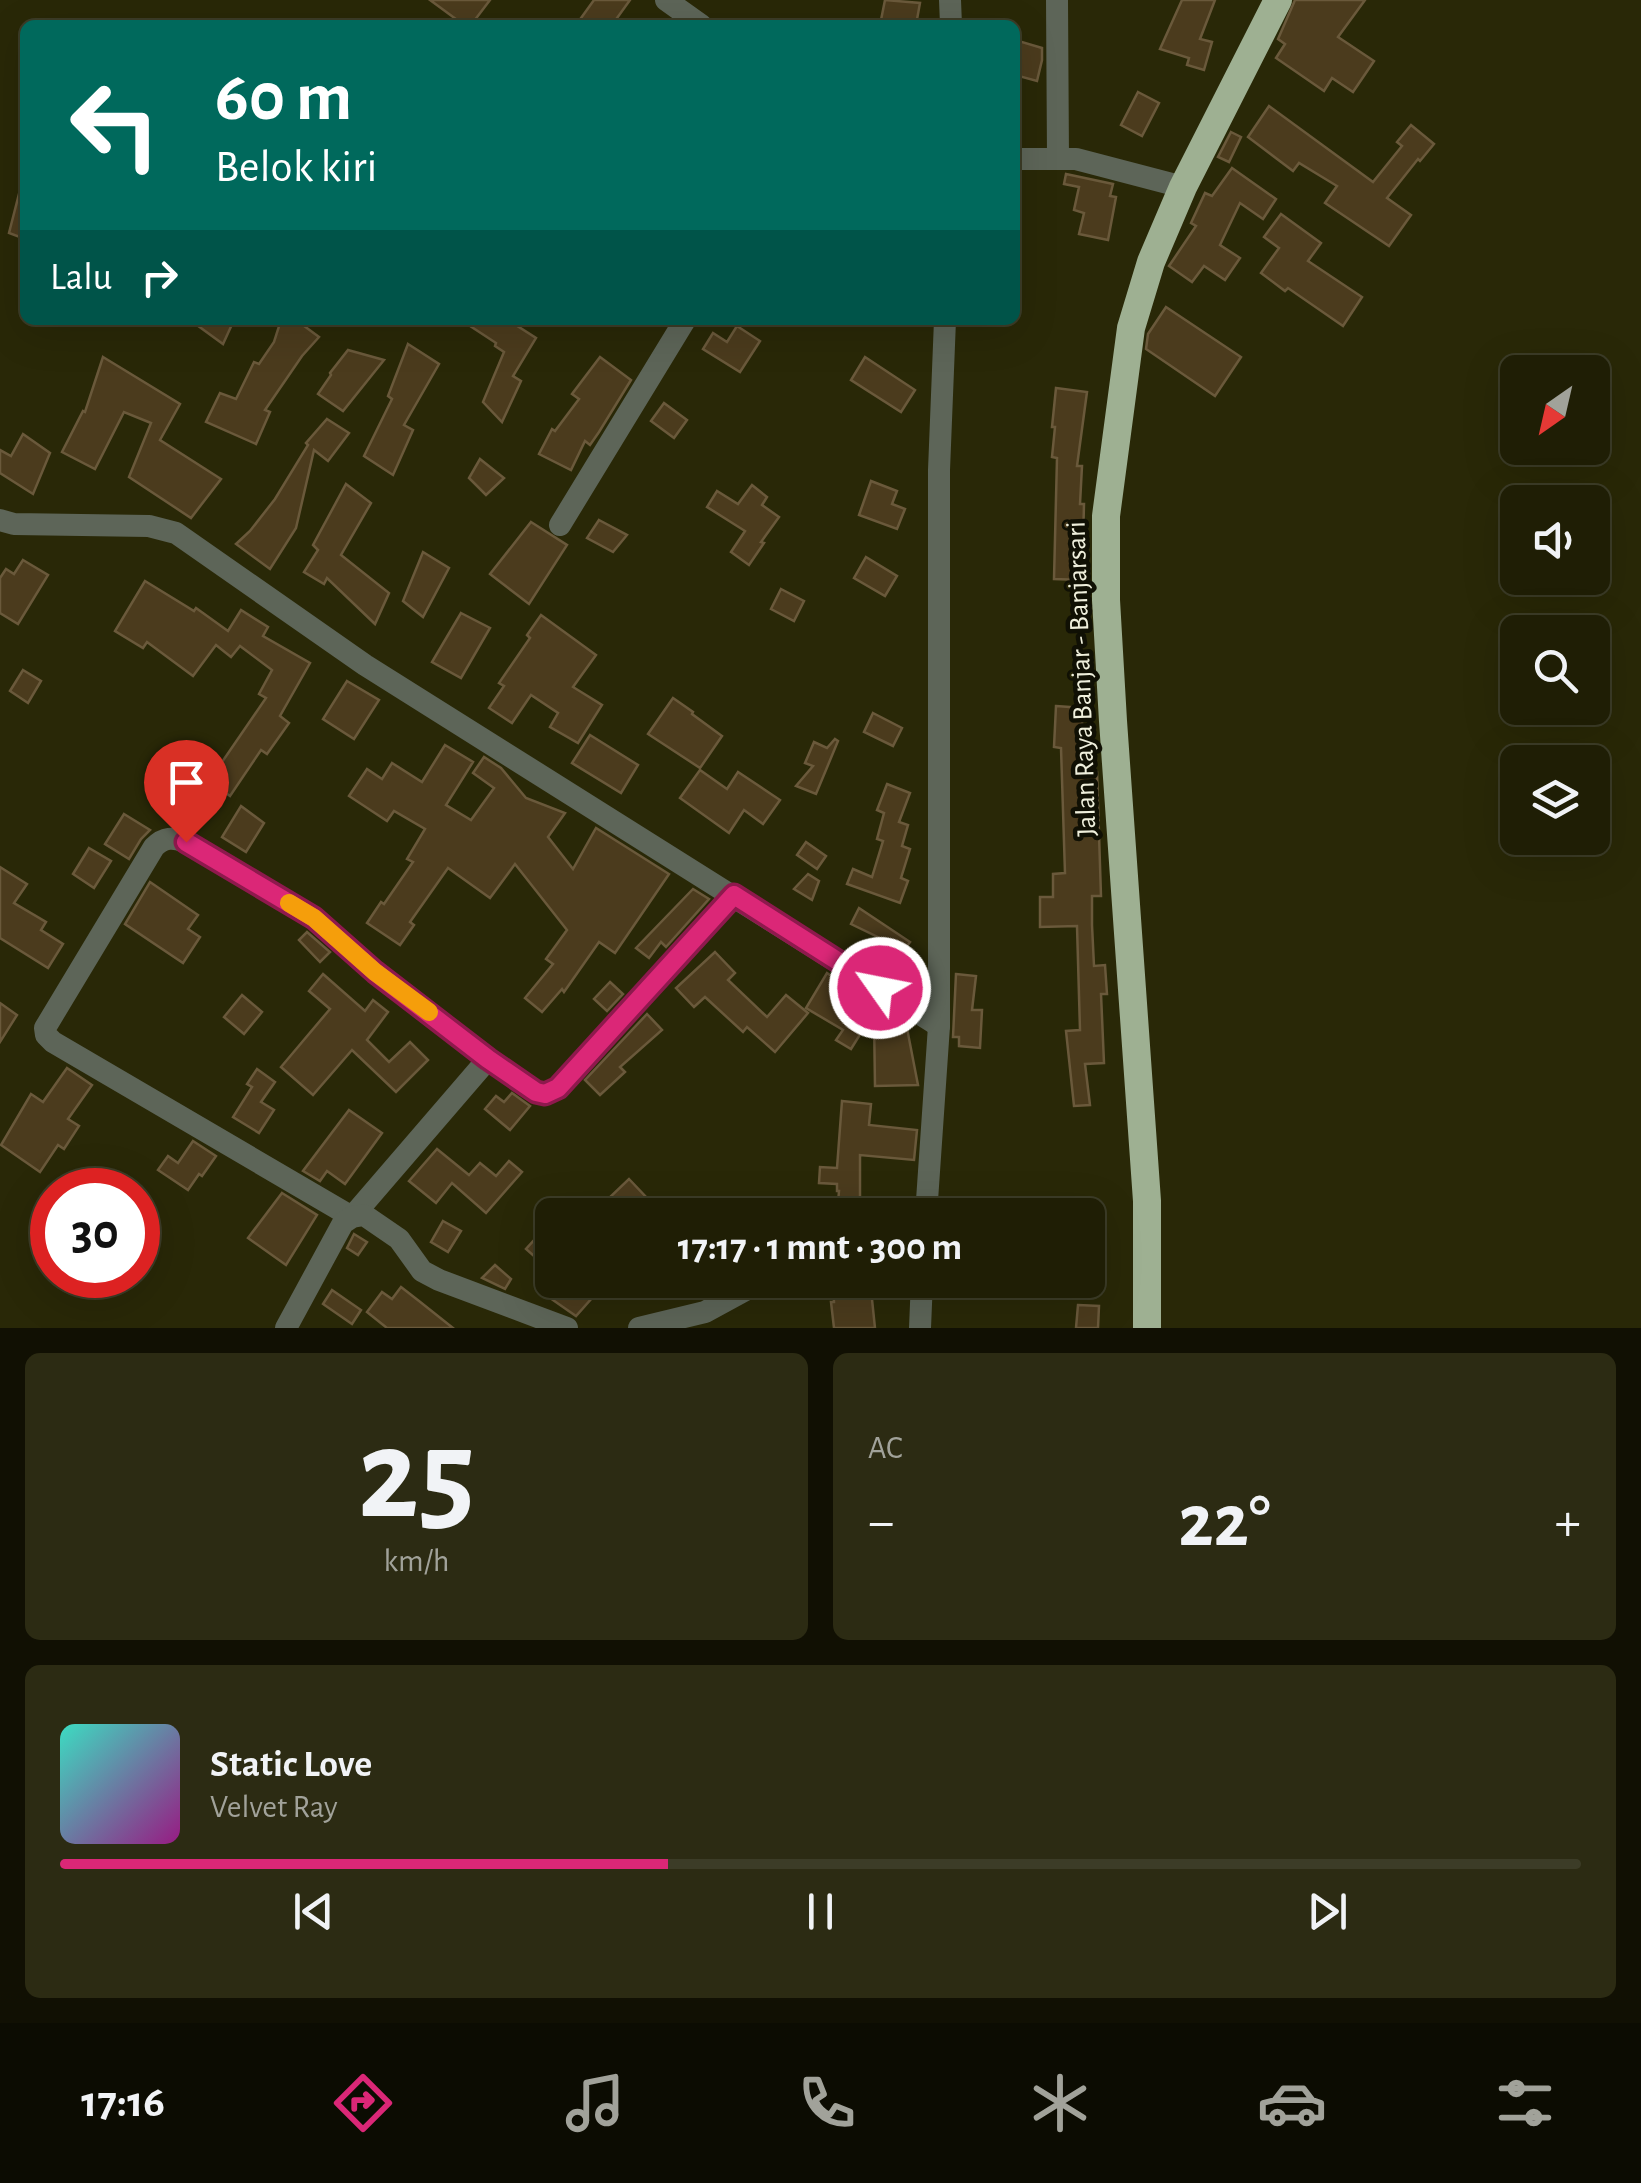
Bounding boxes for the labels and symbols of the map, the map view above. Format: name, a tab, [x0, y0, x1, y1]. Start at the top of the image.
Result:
north arrow	[1500, 355, 1610, 465]
street label: Jalan Raya Banjar - Banjarsari	[1063, 521, 1101, 837]
pin	[144, 740, 229, 843]
position arrow	[828, 936, 932, 1040]
speed limit sign: 30	[30, 1168, 160, 1298]

